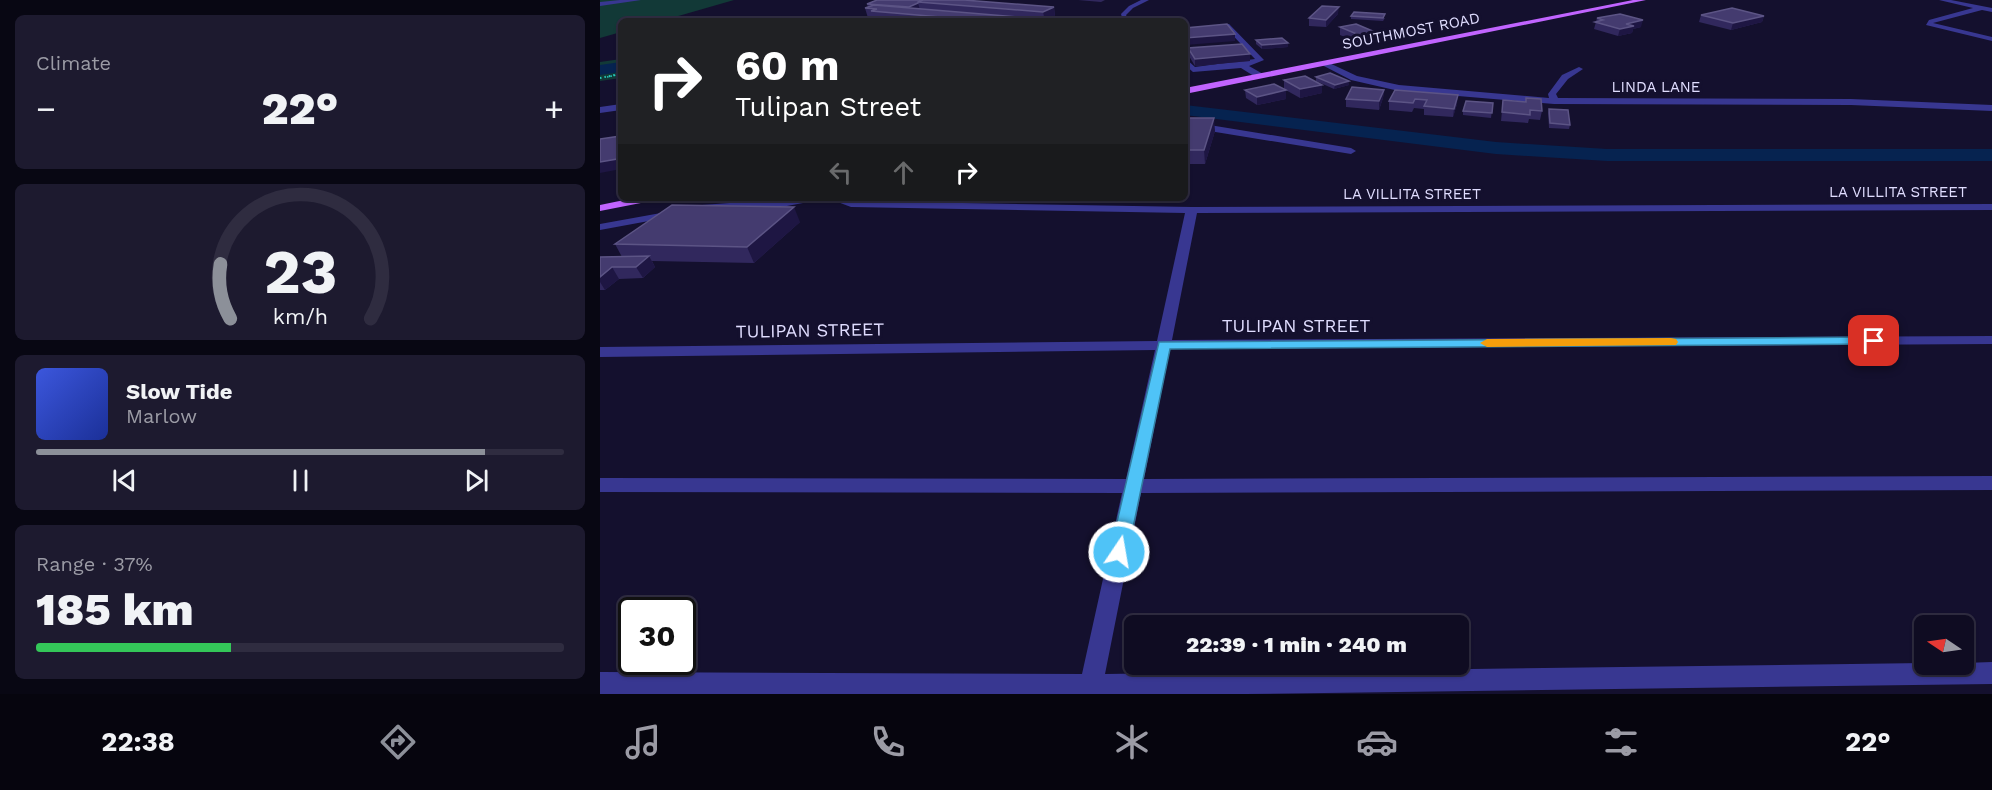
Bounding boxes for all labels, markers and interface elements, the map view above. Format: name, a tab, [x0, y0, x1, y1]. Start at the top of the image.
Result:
street label: SOUTHMOST ROAD	[1341, 9, 1481, 53]
text: 60 m	[735, 41, 839, 90]
icon: right	[636, 42, 714, 120]
text: Climate	[36, 51, 111, 75]
street label: LINDA LANE	[1612, 78, 1700, 96]
text: 22°	[262, 82, 338, 135]
text: −	[36, 89, 56, 128]
text: +	[544, 89, 564, 128]
text: Tulipan Street	[735, 91, 921, 123]
icon: left	[824, 156, 857, 189]
icon: ahead	[887, 156, 920, 189]
icon: right	[950, 156, 983, 189]
street label: LA VILLITA STREET	[1829, 183, 1967, 201]
street label: LA VILLITA STREET	[1343, 185, 1481, 203]
text: 23	[263, 236, 337, 309]
text: km/h	[272, 305, 328, 330]
street label: TULIPAN STREET	[1222, 315, 1370, 336]
pin	[1848, 315, 1899, 366]
street label: TULIPAN STREET	[735, 318, 885, 342]
icon: arrive	[1857, 324, 1890, 357]
text: Slow Tide	[126, 379, 233, 404]
text: Marlow	[126, 404, 197, 428]
icon: previous	[108, 464, 141, 497]
icon: pause	[284, 464, 317, 497]
icon: next	[460, 464, 493, 497]
position arrow	[1087, 520, 1151, 584]
text: Range · 37%	[36, 552, 153, 576]
text: 185 km	[36, 583, 194, 636]
speed limit sign: 30	[618, 597, 696, 675]
north arrow	[1914, 615, 1974, 675]
map controls	[1914, 615, 1974, 675]
text: 22:39 · 1 min · 240 m	[1186, 632, 1407, 657]
icon: directions	[377, 721, 419, 763]
icon: music	[622, 721, 664, 763]
icon: phone	[867, 721, 909, 763]
icon: climate	[1111, 721, 1153, 763]
icon: car	[1356, 721, 1398, 763]
icon: filters	[1600, 721, 1642, 763]
text: 22:38	[101, 726, 175, 758]
text: 22°	[1845, 726, 1891, 758]

